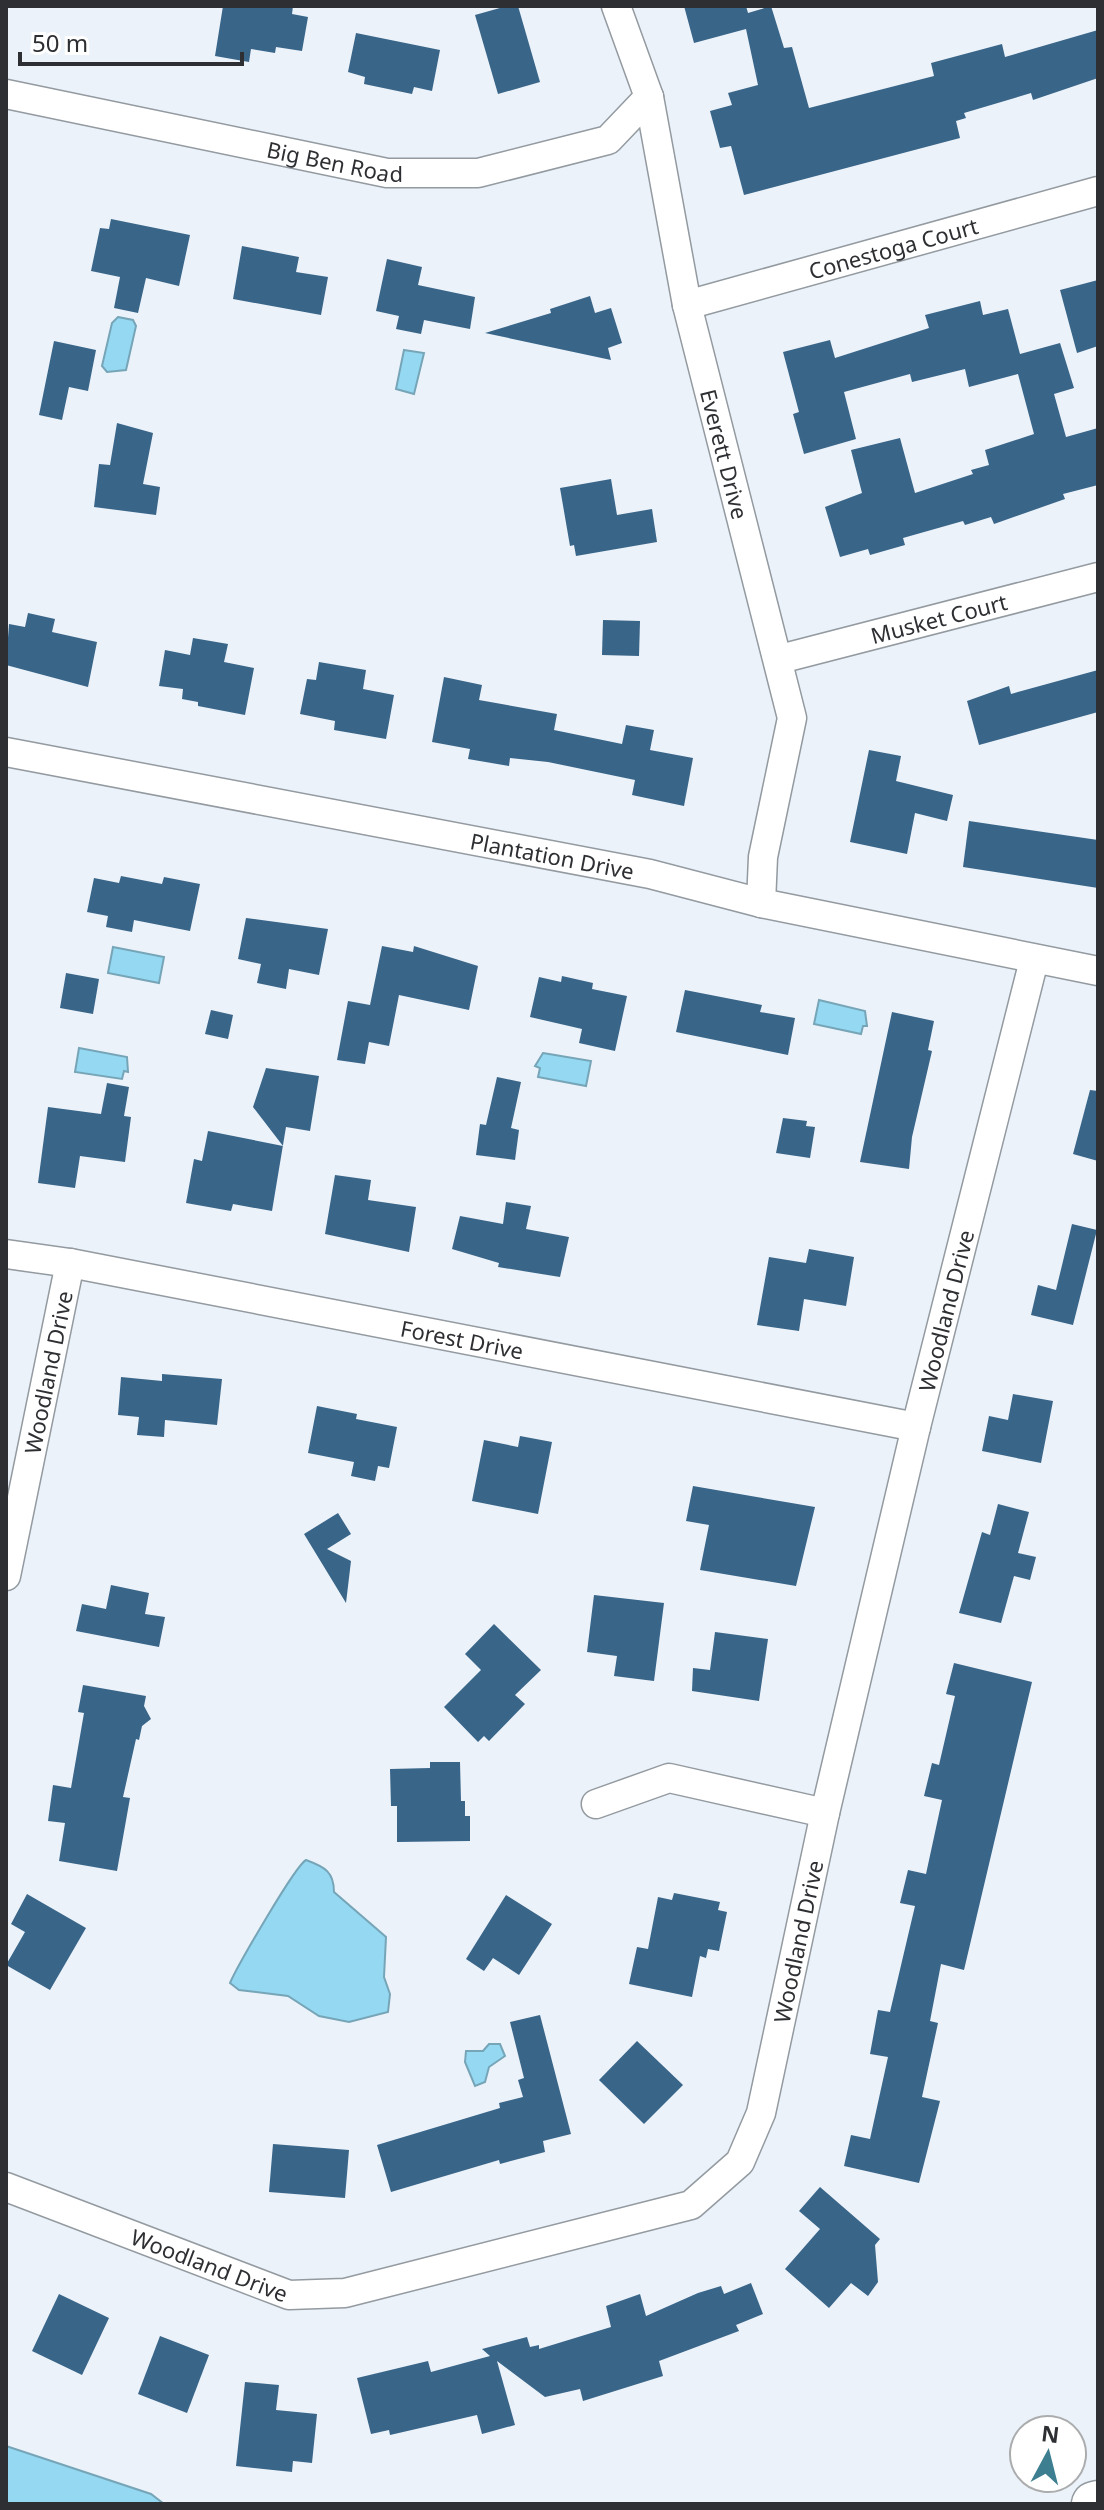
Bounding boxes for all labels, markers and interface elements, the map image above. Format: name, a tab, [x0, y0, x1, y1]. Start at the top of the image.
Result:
scale bar	[20, 16, 242, 66]
text: 50 m	[32, 26, 88, 59]
street label: Big Ben Road	[264, 133, 403, 188]
street label: Conestoga Court	[805, 210, 981, 286]
street label: Everett Drive	[694, 386, 756, 522]
street label: Musket Court	[867, 586, 1010, 650]
street label: Plantation Drive	[468, 825, 637, 886]
street label: Woodland Drive	[911, 1227, 980, 1394]
street label: Woodland Drive	[16, 1288, 79, 1456]
street label: Forest Drive	[398, 1312, 526, 1366]
street label: Woodland Drive	[766, 1857, 830, 2025]
street label: Woodland Drive	[127, 2221, 292, 2308]
north arrow	[1008, 2414, 1088, 2494]
text: N	[1040, 2417, 1061, 2449]

